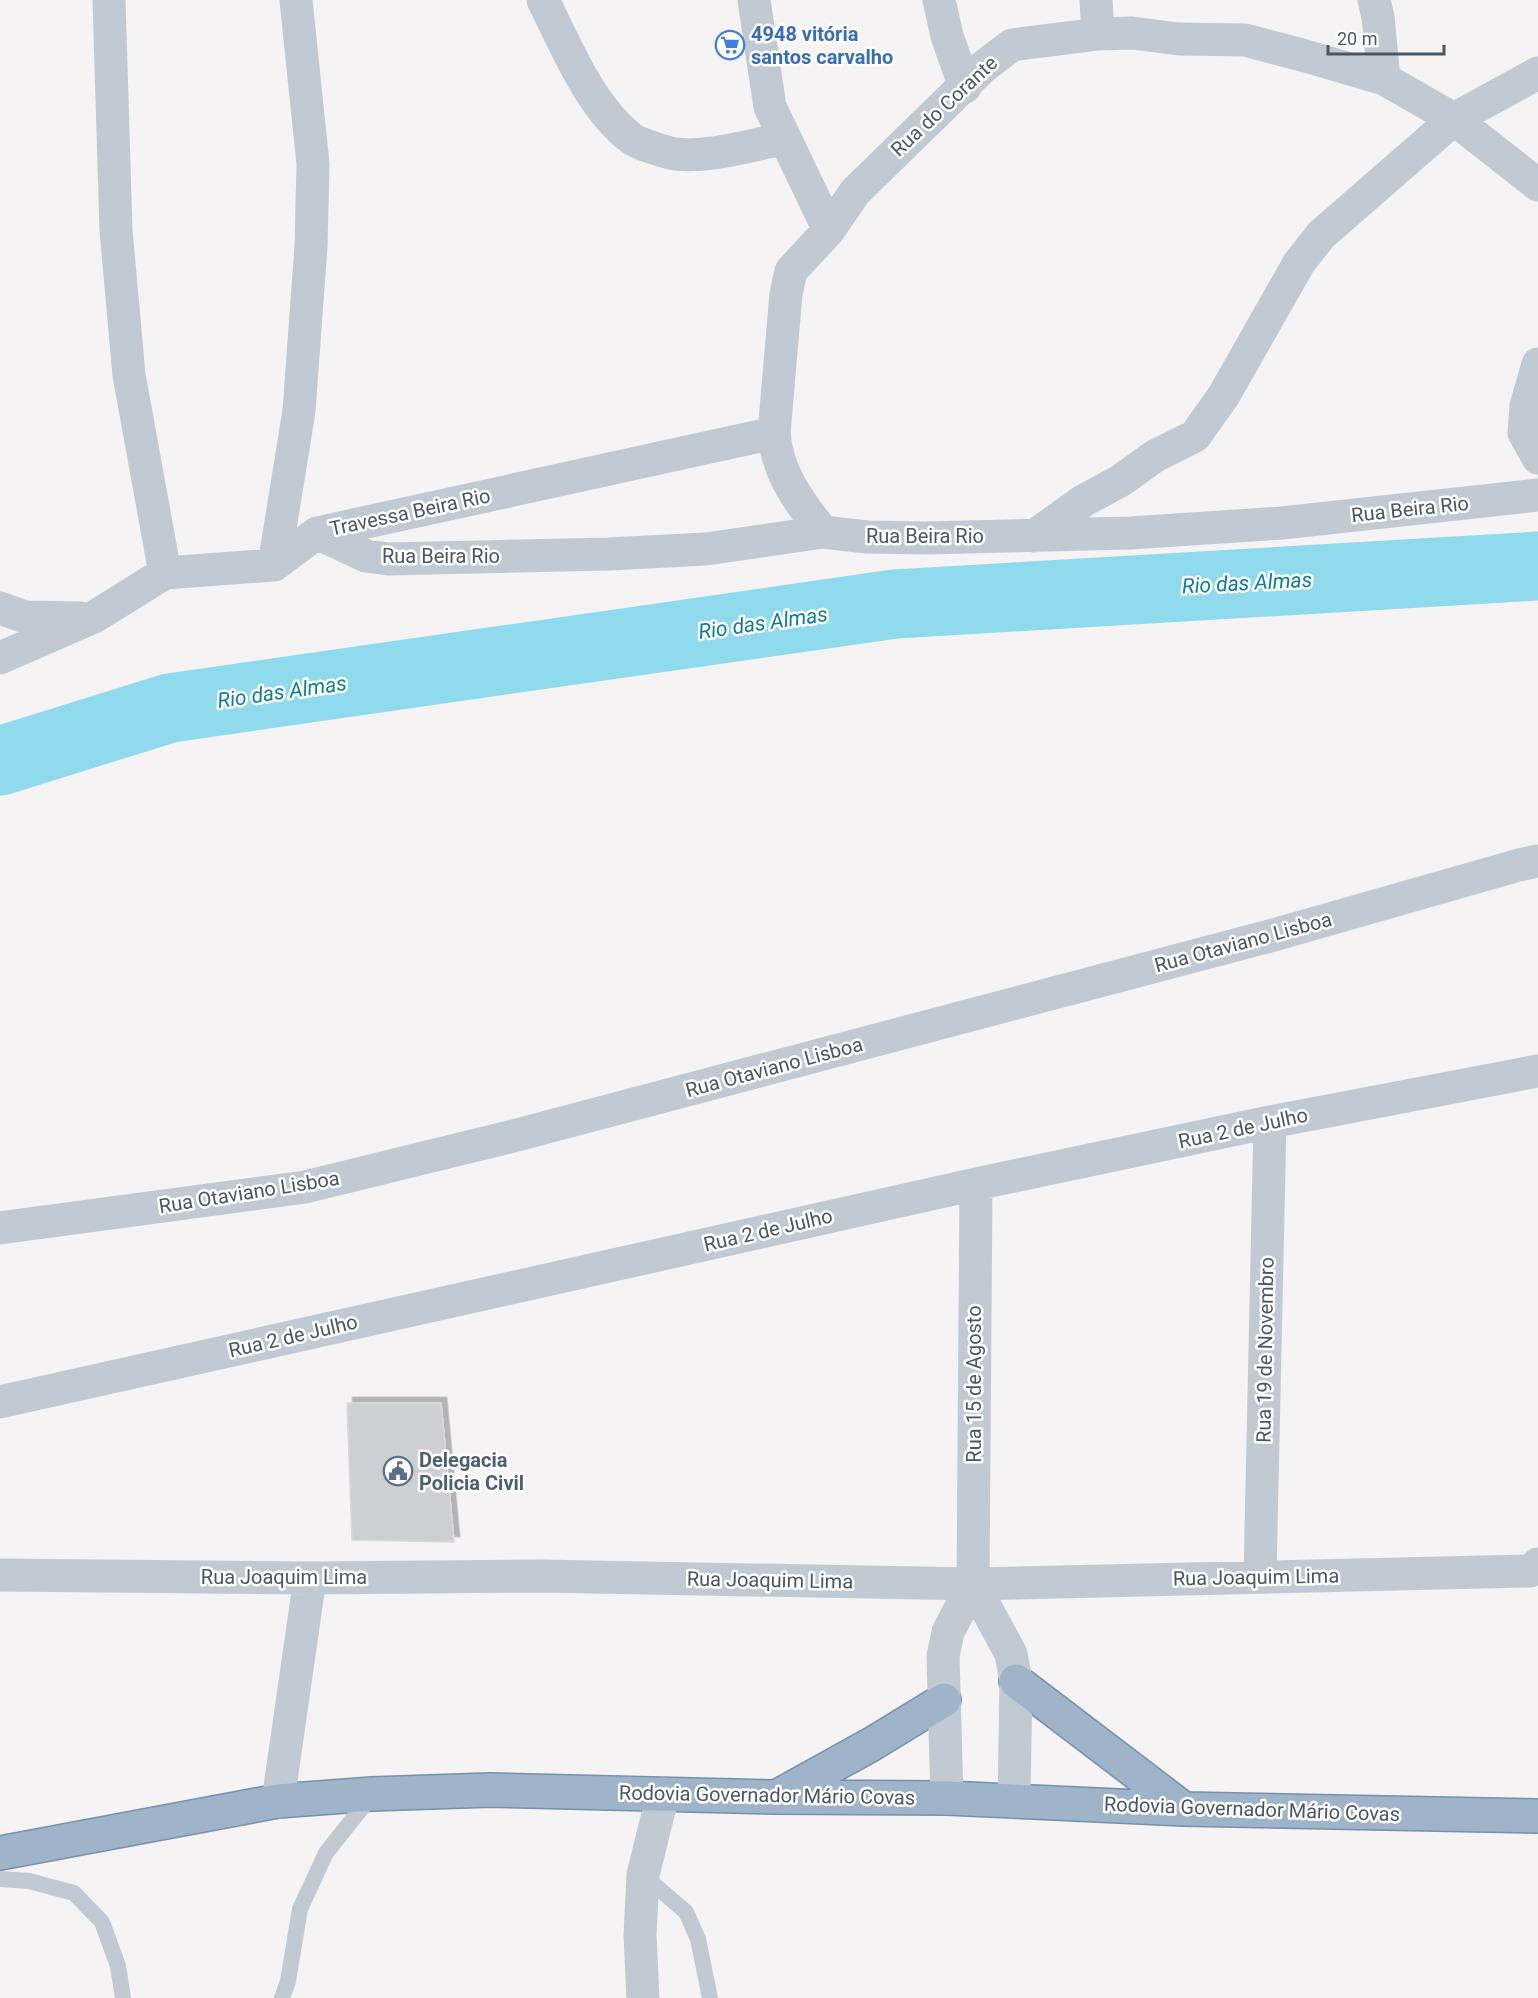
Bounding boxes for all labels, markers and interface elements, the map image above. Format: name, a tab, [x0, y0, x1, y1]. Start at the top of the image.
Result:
scale bar	[1328, 18, 1444, 56]
place label: 4948 vitória santos carvalho	[751, 22, 893, 69]
text: 20 m	[1337, 28, 1377, 49]
supermarket icon: 4948 vitória santos carvalho	[714, 29, 746, 61]
street label: Rua do Corante	[886, 51, 1002, 161]
street label: Travessa Beira Rio	[327, 483, 493, 541]
street label: Rua Beira Rio	[1350, 491, 1470, 527]
street label: Rua Beira Rio	[866, 524, 984, 548]
street label: Rua Beira Rio	[382, 544, 500, 568]
water label: Rio das Almas	[1181, 568, 1313, 598]
water label: Rio das Almas	[697, 602, 829, 644]
water label: Rio das Almas	[216, 671, 348, 713]
street label: Rua Otaviano Lisboa	[1152, 907, 1334, 977]
street label: Rua Otaviano Lisboa	[683, 1032, 865, 1102]
street label: Rua 2 de Julho	[1176, 1103, 1310, 1153]
street label: Rua Otaviano Lisboa	[157, 1166, 341, 1218]
street label: Rua 2 de Julho	[701, 1204, 835, 1256]
street label: Rua 19 de Novembro	[1251, 1257, 1279, 1443]
street label: Rua 15 de Agosto	[962, 1305, 986, 1463]
street label: Rua 2 de Julho	[226, 1310, 360, 1362]
place label: Delegacia Policia Civil	[419, 1448, 524, 1495]
public building icon: Delegacia Policia Civil	[382, 1455, 414, 1487]
street label: Rua Joaquim Lima	[1173, 1564, 1339, 1590]
street label: Rua Joaquim Lima	[201, 1565, 367, 1589]
street label: Rua Joaquim Lima	[687, 1567, 853, 1593]
street label: Rodovia Governador Mário Covas	[619, 1780, 915, 1810]
street label: Rodovia Governador Mário Covas	[1104, 1792, 1400, 1826]

